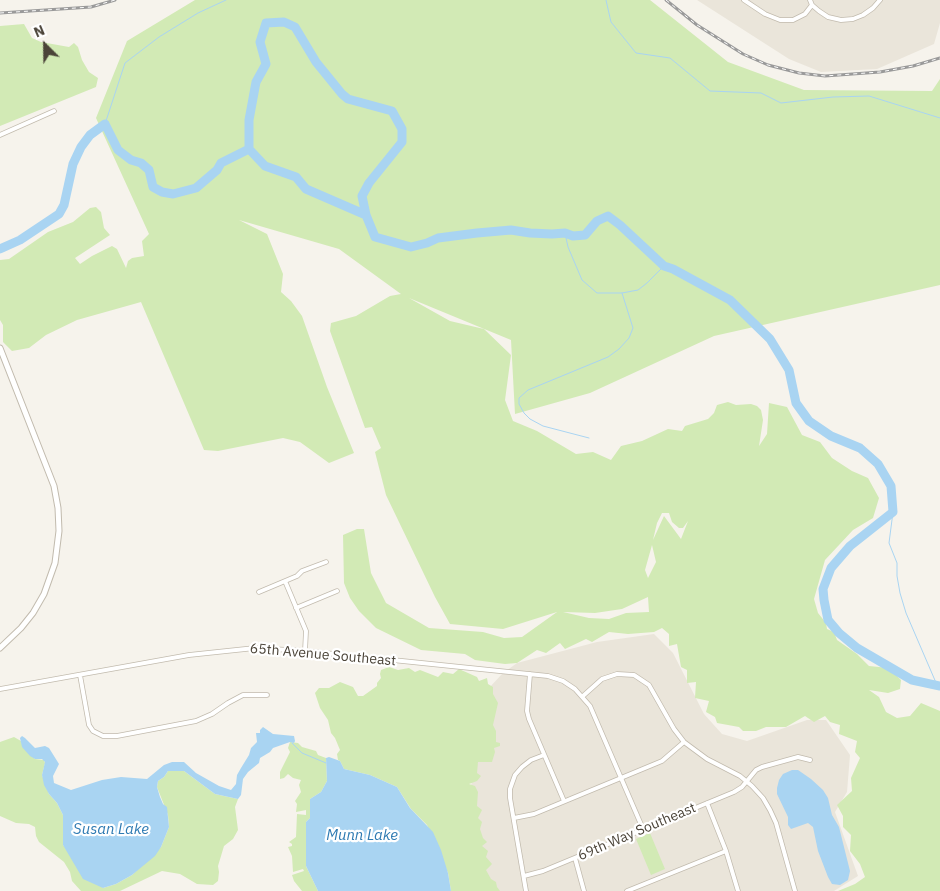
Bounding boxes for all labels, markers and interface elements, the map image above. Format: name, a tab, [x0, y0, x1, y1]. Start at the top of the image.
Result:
north arrow	[20, 20, 70, 70]
text: N	[31, 21, 47, 41]
street label: 65th Avenue Southeast	[249, 640, 397, 670]
street label: 69th Way Southeast	[575, 800, 699, 864]
water label: Susan Lake	[73, 821, 149, 839]
water label: Munn Lake	[326, 827, 398, 845]

